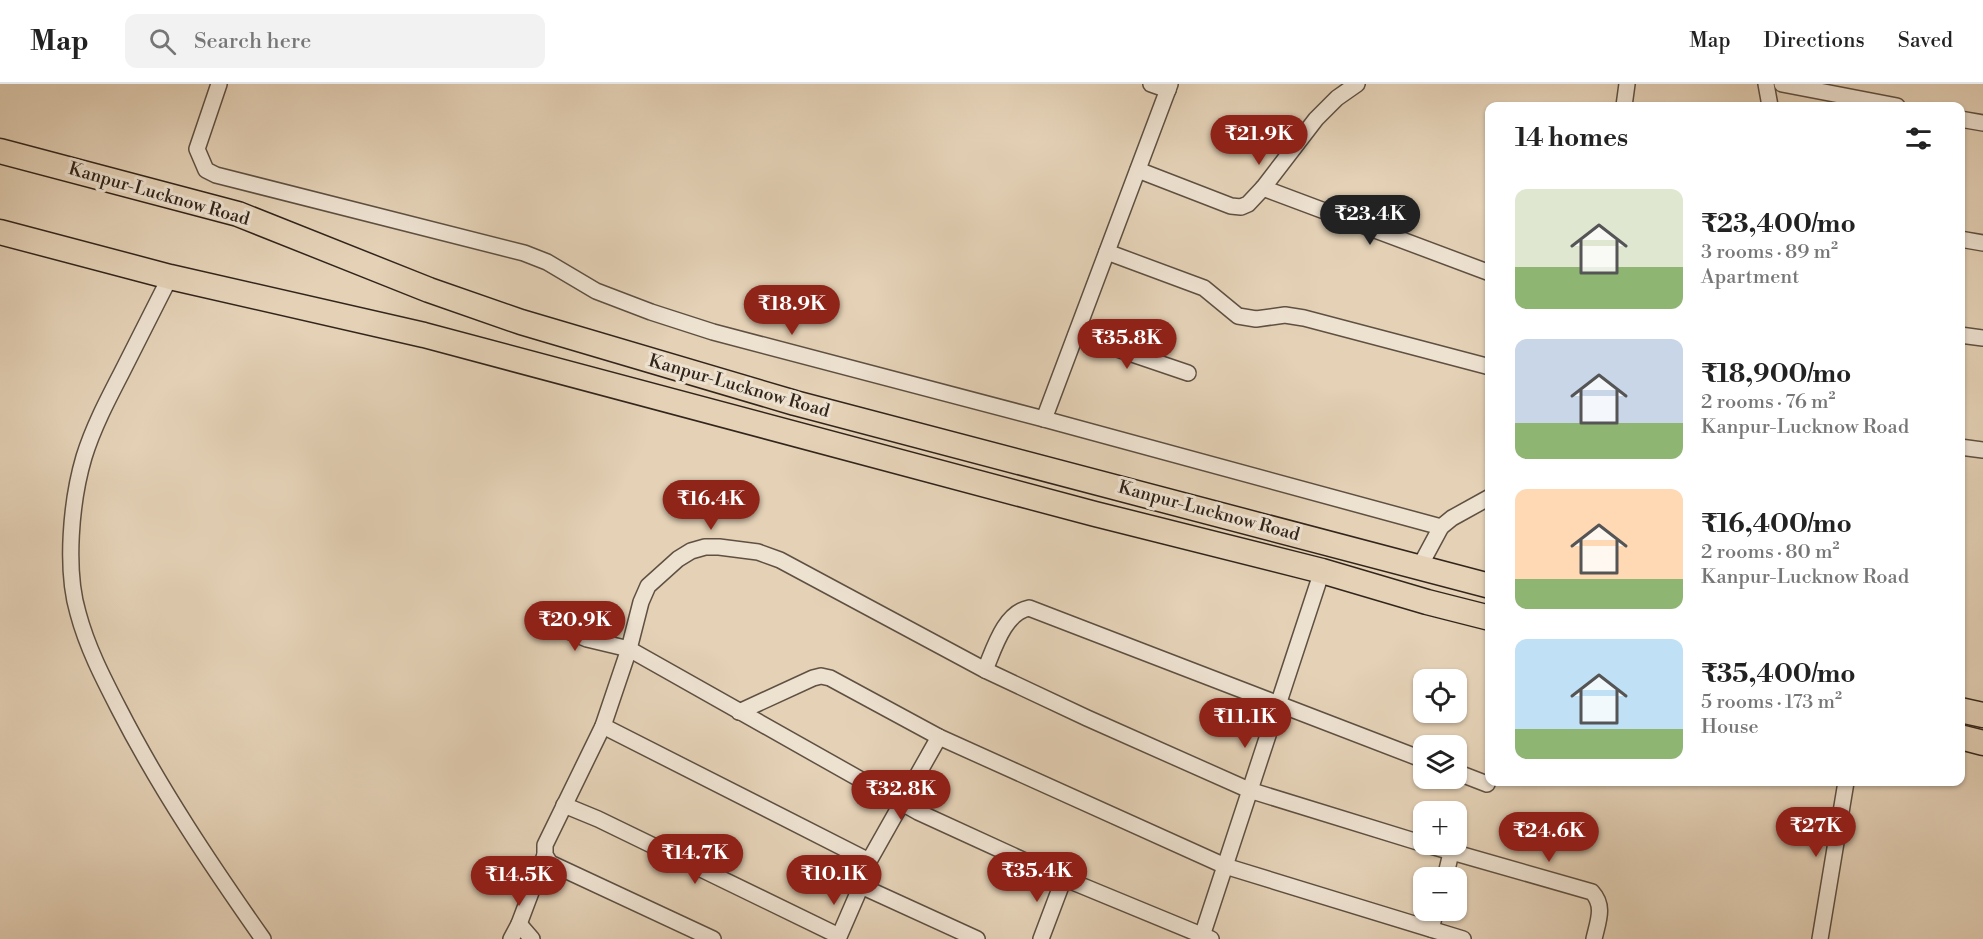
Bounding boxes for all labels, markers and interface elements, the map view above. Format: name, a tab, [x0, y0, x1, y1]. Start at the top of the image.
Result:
search box	[125, 14, 545, 68]
text: Map	[30, 24, 89, 59]
icon: search	[146, 25, 179, 58]
text: Search here	[194, 28, 311, 55]
text: Map	[1689, 28, 1731, 54]
text: Directions	[1764, 28, 1865, 54]
text: Saved	[1898, 28, 1953, 54]
pin: ₹21.9K	[1210, 115, 1308, 166]
text: ₹21.9K	[1225, 122, 1293, 147]
text: 14 homes	[1515, 122, 1628, 154]
icon: filters	[1902, 122, 1935, 155]
street label: Kanpur-Lucknow Road	[66, 157, 253, 231]
pin: ₹23.4K	[1321, 195, 1419, 246]
text: ₹23.4K	[1334, 202, 1406, 227]
text: ₹23,400/mo	[1701, 208, 1856, 240]
icon: home	[1563, 213, 1635, 285]
text: 3 rooms · 89 m²	[1701, 240, 1838, 265]
text: Apartment	[1701, 265, 1799, 290]
pin: ₹18.9K	[743, 285, 841, 336]
text: ₹18.9K	[758, 292, 826, 317]
pin: ₹35.8K	[1078, 319, 1176, 370]
text: ₹35.8K	[1092, 326, 1162, 351]
street label: Kanpur-Lucknow Road	[646, 349, 833, 423]
text: ₹18,900/mo	[1701, 358, 1851, 390]
icon: home	[1563, 363, 1635, 435]
text: 2 rooms · 76 m²	[1701, 390, 1835, 415]
text: Kanpur-Lucknow Road	[1701, 415, 1909, 440]
street label: Kanpur-Lucknow Road	[1116, 476, 1303, 547]
pin: ₹16.4K	[662, 480, 760, 531]
text: ₹16.4K	[677, 487, 745, 512]
text: ₹16,400/mo	[1701, 508, 1852, 540]
icon: home	[1563, 513, 1635, 585]
text: 2 rooms · 80 m²	[1701, 540, 1839, 565]
text: Kanpur-Lucknow Road	[1701, 565, 1909, 590]
pin: ₹20.9K	[526, 601, 624, 652]
text: ₹20.9K	[538, 608, 612, 633]
text: ₹35,400/mo	[1701, 658, 1856, 690]
icon: home	[1563, 663, 1635, 735]
map controls	[1413, 669, 1467, 921]
button: locate	[1413, 669, 1467, 723]
text: 5 rooms · 173 m²	[1701, 690, 1842, 715]
pin: ₹11.1K	[1196, 698, 1294, 749]
text: ₹11.1K	[1213, 705, 1277, 730]
text: House	[1701, 715, 1759, 740]
button: layers	[1413, 735, 1467, 789]
pin: ₹32.8K	[852, 770, 950, 821]
text: ₹32.8K	[865, 777, 937, 802]
button: +	[1413, 801, 1467, 855]
pin: ₹27K	[1780, 807, 1852, 858]
pin: ₹24.6K	[1500, 812, 1598, 863]
text: ₹27K	[1790, 814, 1842, 839]
text: ₹24.6K	[1513, 819, 1585, 844]
pin: ₹14.7K	[646, 834, 744, 885]
text: ₹14.7K	[661, 841, 729, 866]
pin: ₹35.4K	[988, 852, 1086, 903]
pin: ₹10.1K	[785, 855, 883, 906]
pin: ₹14.5K	[470, 856, 568, 907]
text: ₹35.4K	[1001, 859, 1073, 884]
text: ₹10.1K	[800, 862, 868, 887]
text: ₹14.5K	[485, 863, 553, 888]
button: −	[1413, 867, 1467, 921]

